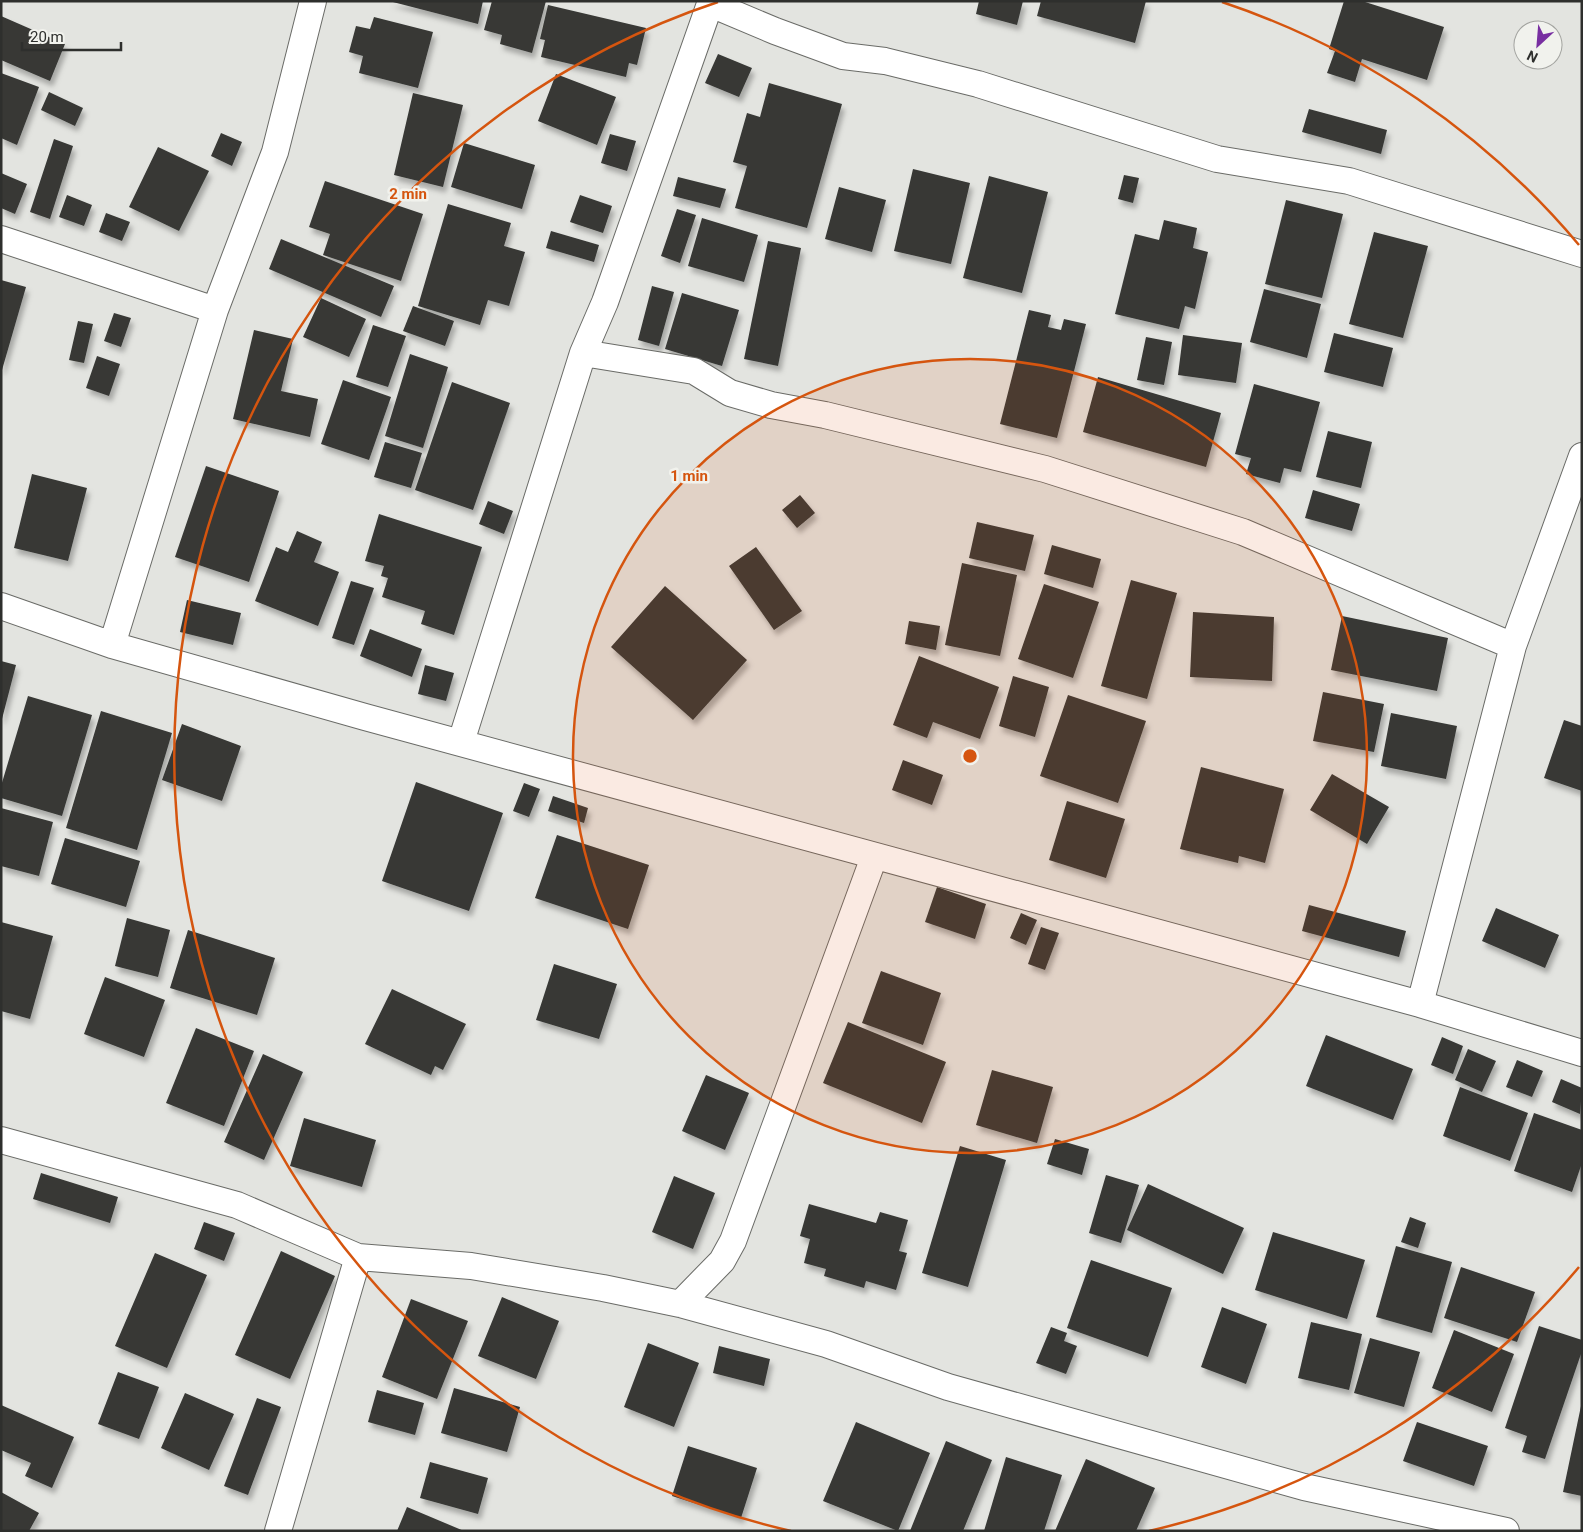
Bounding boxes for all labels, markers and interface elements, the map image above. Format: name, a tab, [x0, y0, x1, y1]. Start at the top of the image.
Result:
scale bar	[22, 20, 121, 52]
north arrow	[1513, 20, 1563, 70]
text: 20 m	[30, 28, 64, 46]
text: N	[1524, 47, 1540, 66]
text: 2 min	[389, 185, 427, 203]
text: 1 min	[670, 467, 708, 485]
centre of rings	[961, 747, 979, 765]

